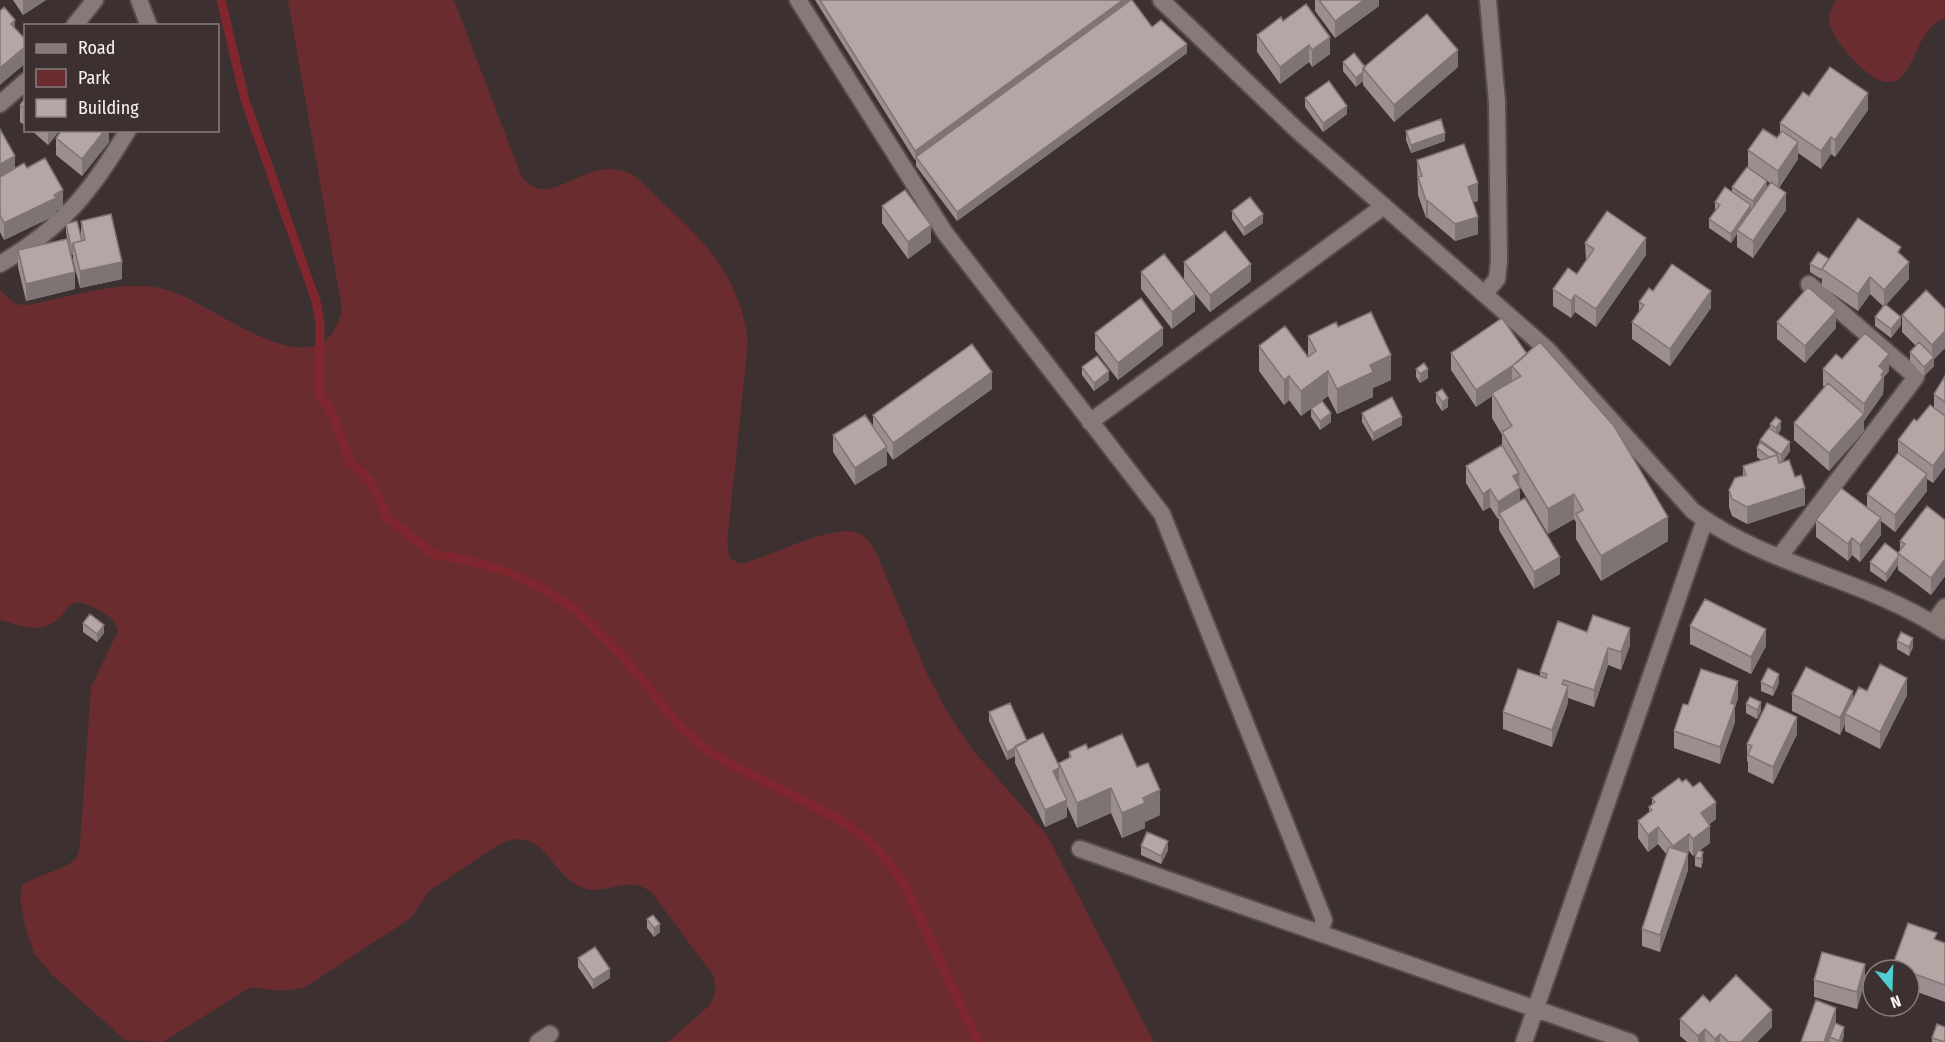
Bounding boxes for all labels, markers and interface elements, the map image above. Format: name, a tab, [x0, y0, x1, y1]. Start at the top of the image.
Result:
legend	[24, 24, 219, 132]
text: Road	[78, 37, 115, 59]
text: Park	[78, 67, 111, 89]
text: Building	[78, 97, 139, 119]
north arrow	[1861, 958, 1921, 1018]
text: N	[1888, 991, 1903, 1012]

